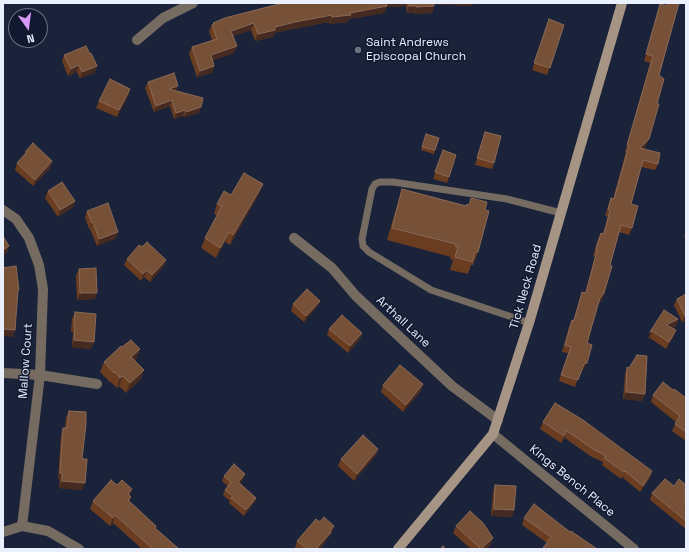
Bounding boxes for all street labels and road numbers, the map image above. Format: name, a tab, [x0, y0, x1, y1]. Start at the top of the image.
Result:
street label: Tick Neck Road	[507, 243, 545, 331]
street label: Arthall Lane	[373, 293, 433, 351]
street label: Mallow Court	[16, 323, 36, 399]
street label: Kings Bench Place	[526, 442, 618, 520]

